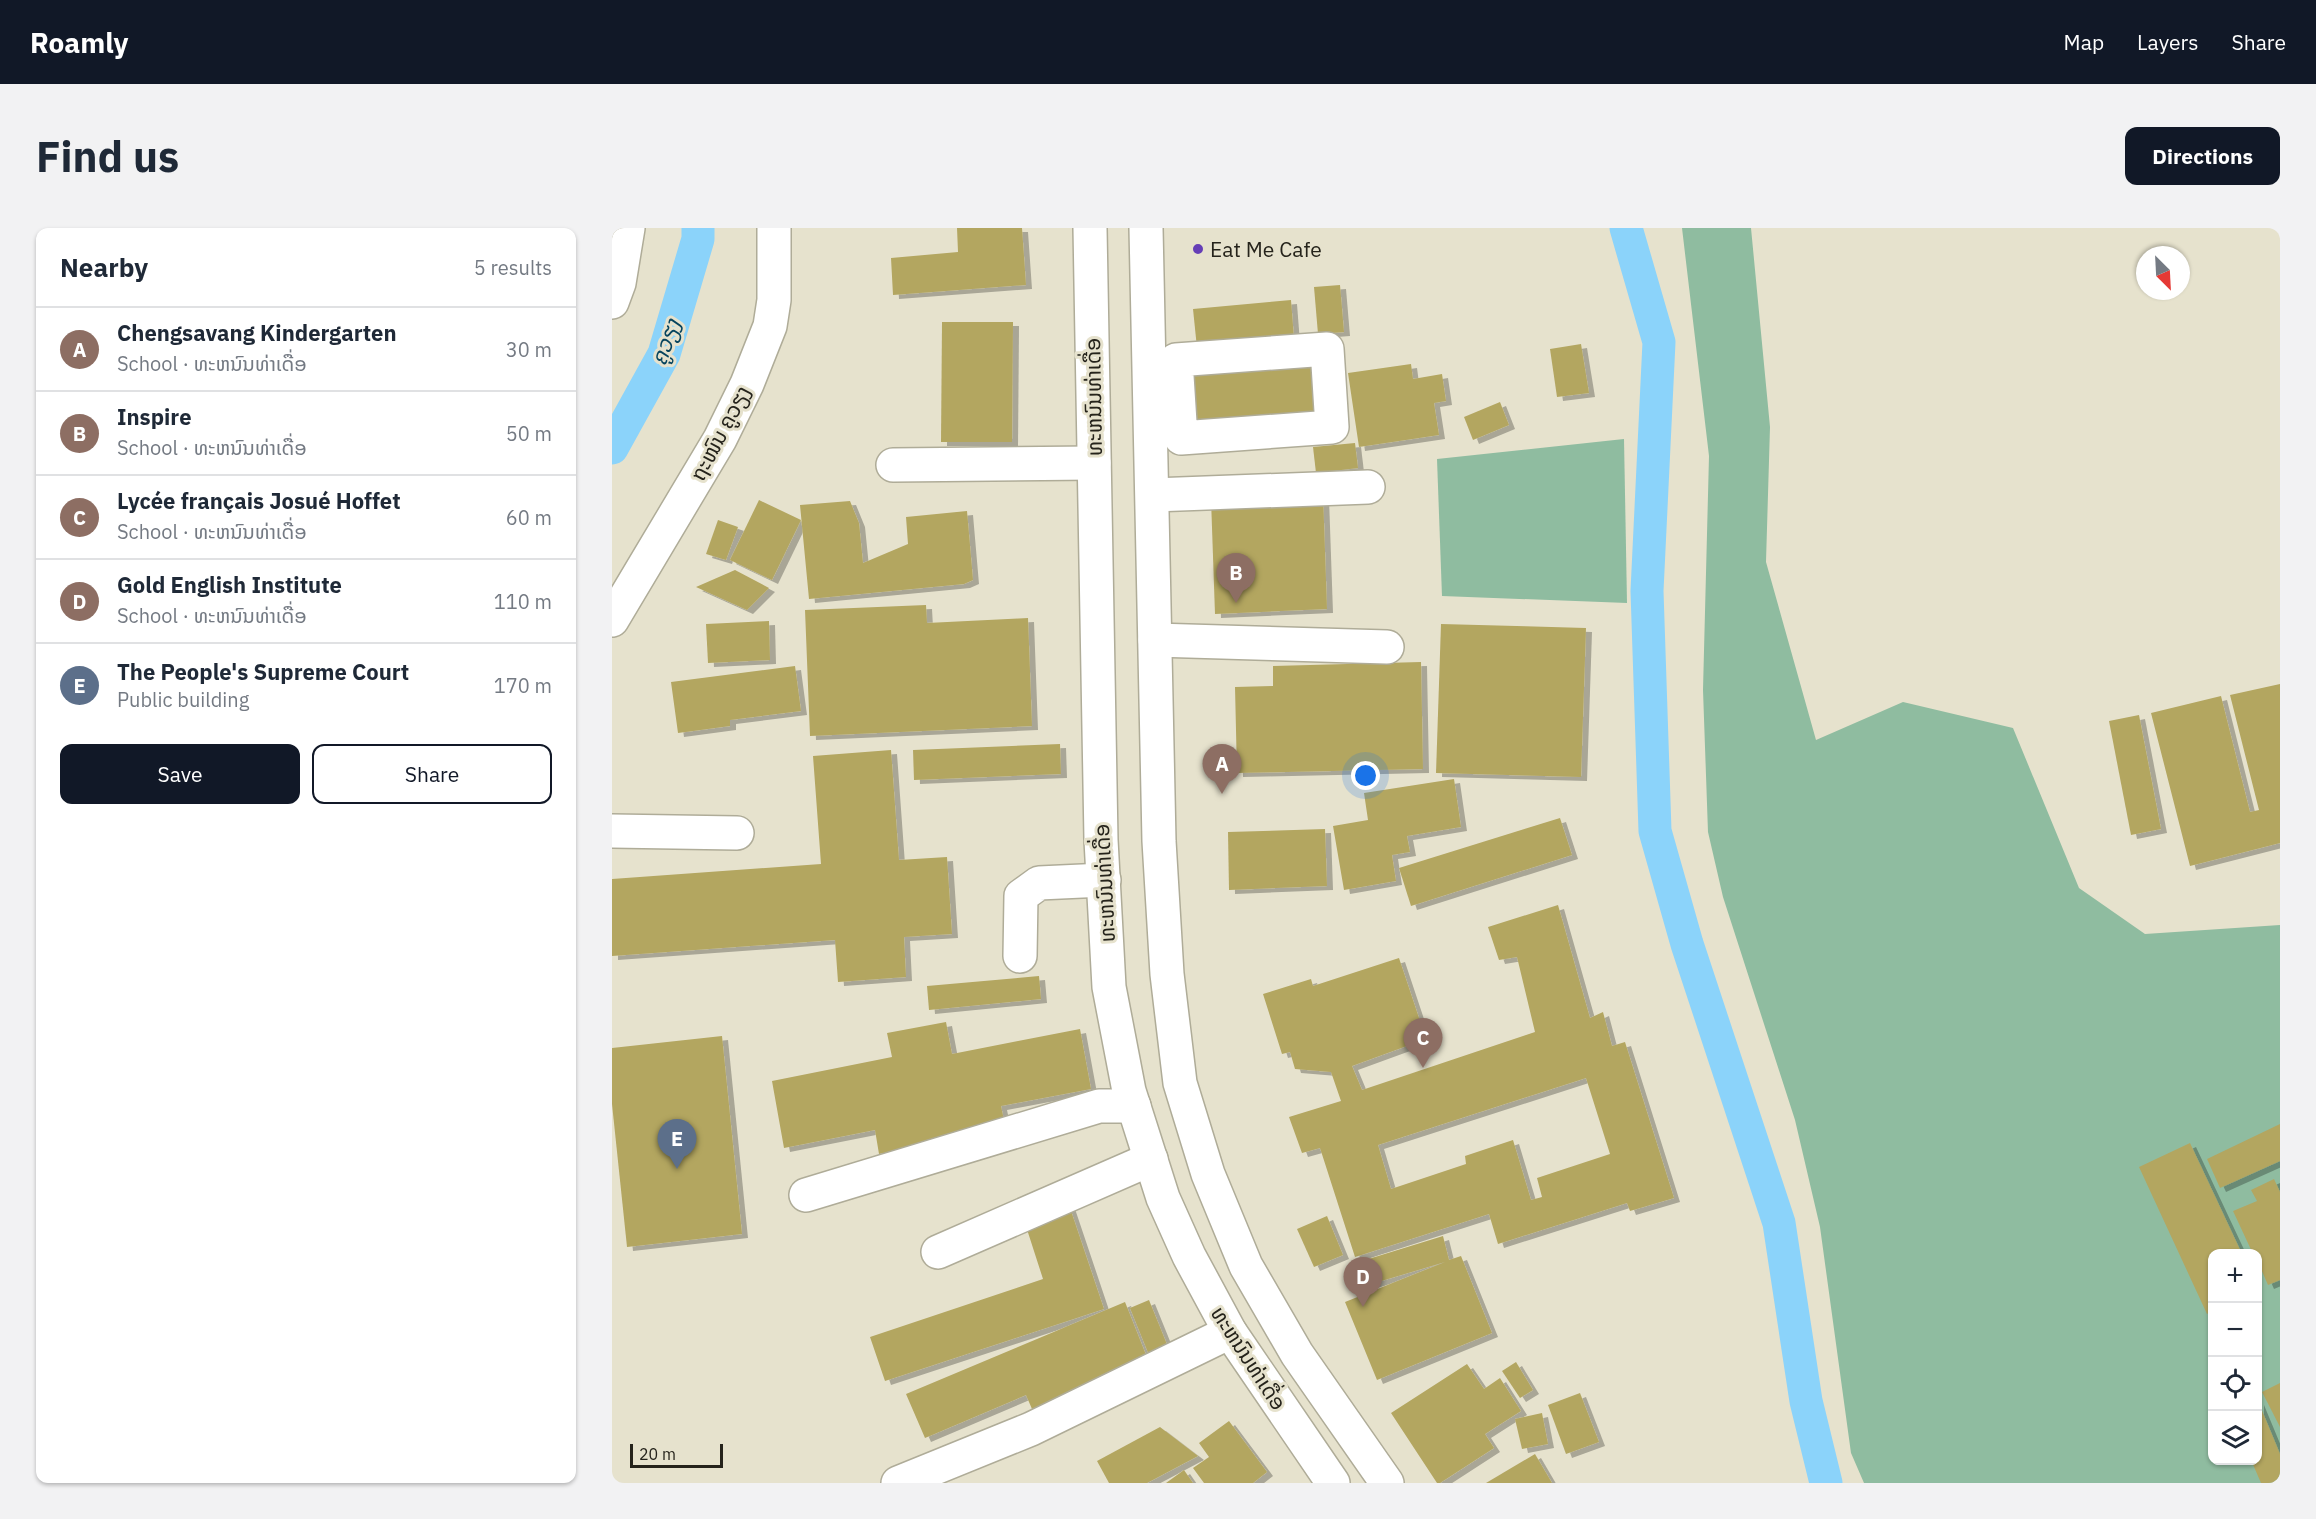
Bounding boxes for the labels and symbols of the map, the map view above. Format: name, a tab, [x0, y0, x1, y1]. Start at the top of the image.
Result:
place label: Eat Me Cafe	[1210, 235, 1322, 263]
marker: Eat Me Cafe	[1191, 242, 1205, 256]
north arrow	[2136, 246, 2190, 300]
water label: ຄູວຽງ	[643, 314, 688, 369]
street label: ທະຫນົນທ່າເດື່ອ	[1077, 338, 1108, 456]
street label: ຖະໜົນ ຄູວຽງ	[683, 381, 758, 486]
pin: B	[1216, 554, 1256, 603]
pin: A	[1202, 744, 1242, 794]
your location	[1351, 761, 1380, 790]
street label: ທະຫນົນທ່າເດື່ອ	[1086, 823, 1121, 943]
pin: C	[1404, 1018, 1442, 1068]
pin: E	[658, 1120, 696, 1169]
pin: D	[1344, 1258, 1383, 1307]
street label: ທະຫນົນທ່າເດື່ອ	[1205, 1300, 1294, 1415]
scale bar	[630, 1441, 723, 1468]

